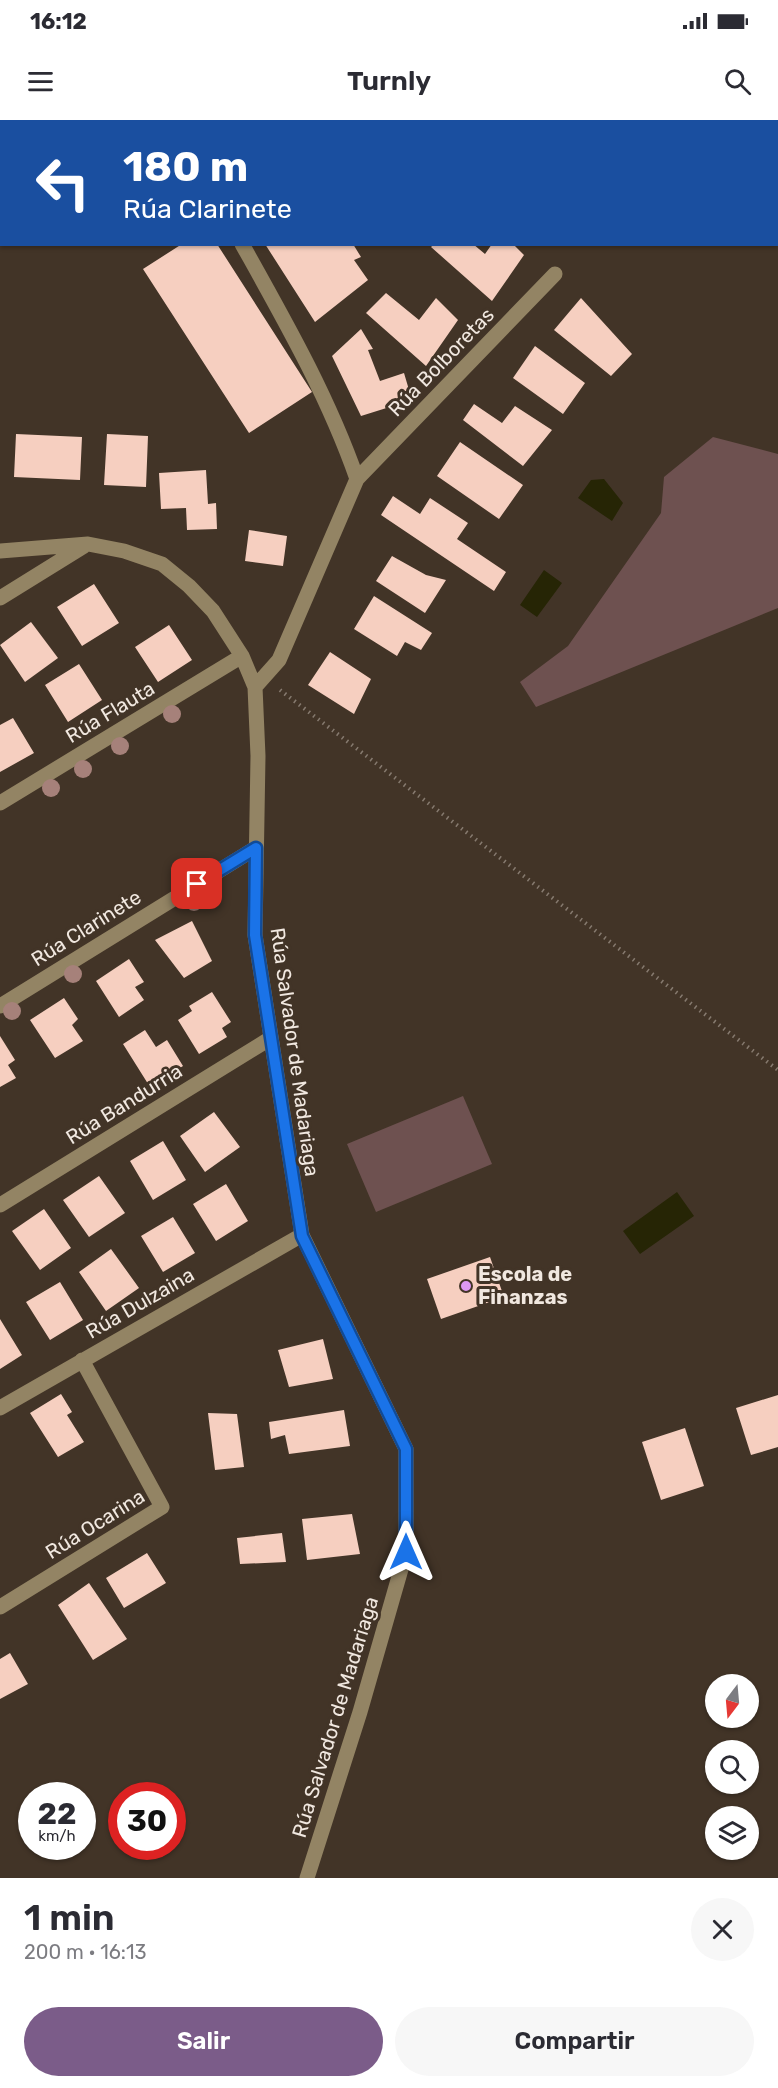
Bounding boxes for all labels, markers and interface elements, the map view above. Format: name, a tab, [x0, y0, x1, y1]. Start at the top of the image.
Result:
text: 16:12	[30, 8, 87, 35]
icon: menu	[24, 65, 57, 98]
text: Turnly	[347, 65, 431, 97]
icon: search	[721, 65, 754, 98]
text: 180 m	[123, 142, 248, 192]
icon: left	[24, 144, 102, 222]
text: Rúa Clarinete	[123, 193, 292, 225]
street label: Rúa Bolboretas	[383, 303, 499, 421]
street label: Rúa Flauta	[61, 676, 159, 748]
pin	[171, 858, 222, 909]
icon: arrive	[180, 867, 213, 900]
street label: Rúa Clarinete	[27, 885, 145, 971]
street label: Rúa Salvador de Madariaga	[266, 926, 324, 1178]
street label: Rúa Bandurria	[61, 1059, 187, 1149]
street label: Rúa Dulzaina	[82, 1262, 198, 1344]
place label: Escola de Finanzas	[478, 1262, 572, 1309]
marker: Escola de Finanzas	[459, 1279, 473, 1293]
street label: Rúa Ocarina	[41, 1484, 149, 1564]
position arrow	[374, 1520, 438, 1584]
street label: Rúa Salvador de Madariaga	[287, 1594, 383, 1840]
north arrow	[705, 1674, 759, 1728]
map controls	[705, 1674, 759, 1860]
button: search	[705, 1740, 759, 1794]
speed limit sign: 30	[108, 1782, 186, 1860]
text: 22	[38, 1796, 77, 1832]
button: layers	[705, 1806, 759, 1860]
text: km/h	[38, 1827, 76, 1845]
text: 1 min	[24, 1896, 115, 1939]
button: close	[691, 1898, 754, 1961]
text: 200 m · 16:13	[24, 1940, 147, 1964]
button: Salir	[24, 2007, 383, 2076]
button: Compartir	[395, 2007, 754, 2076]

